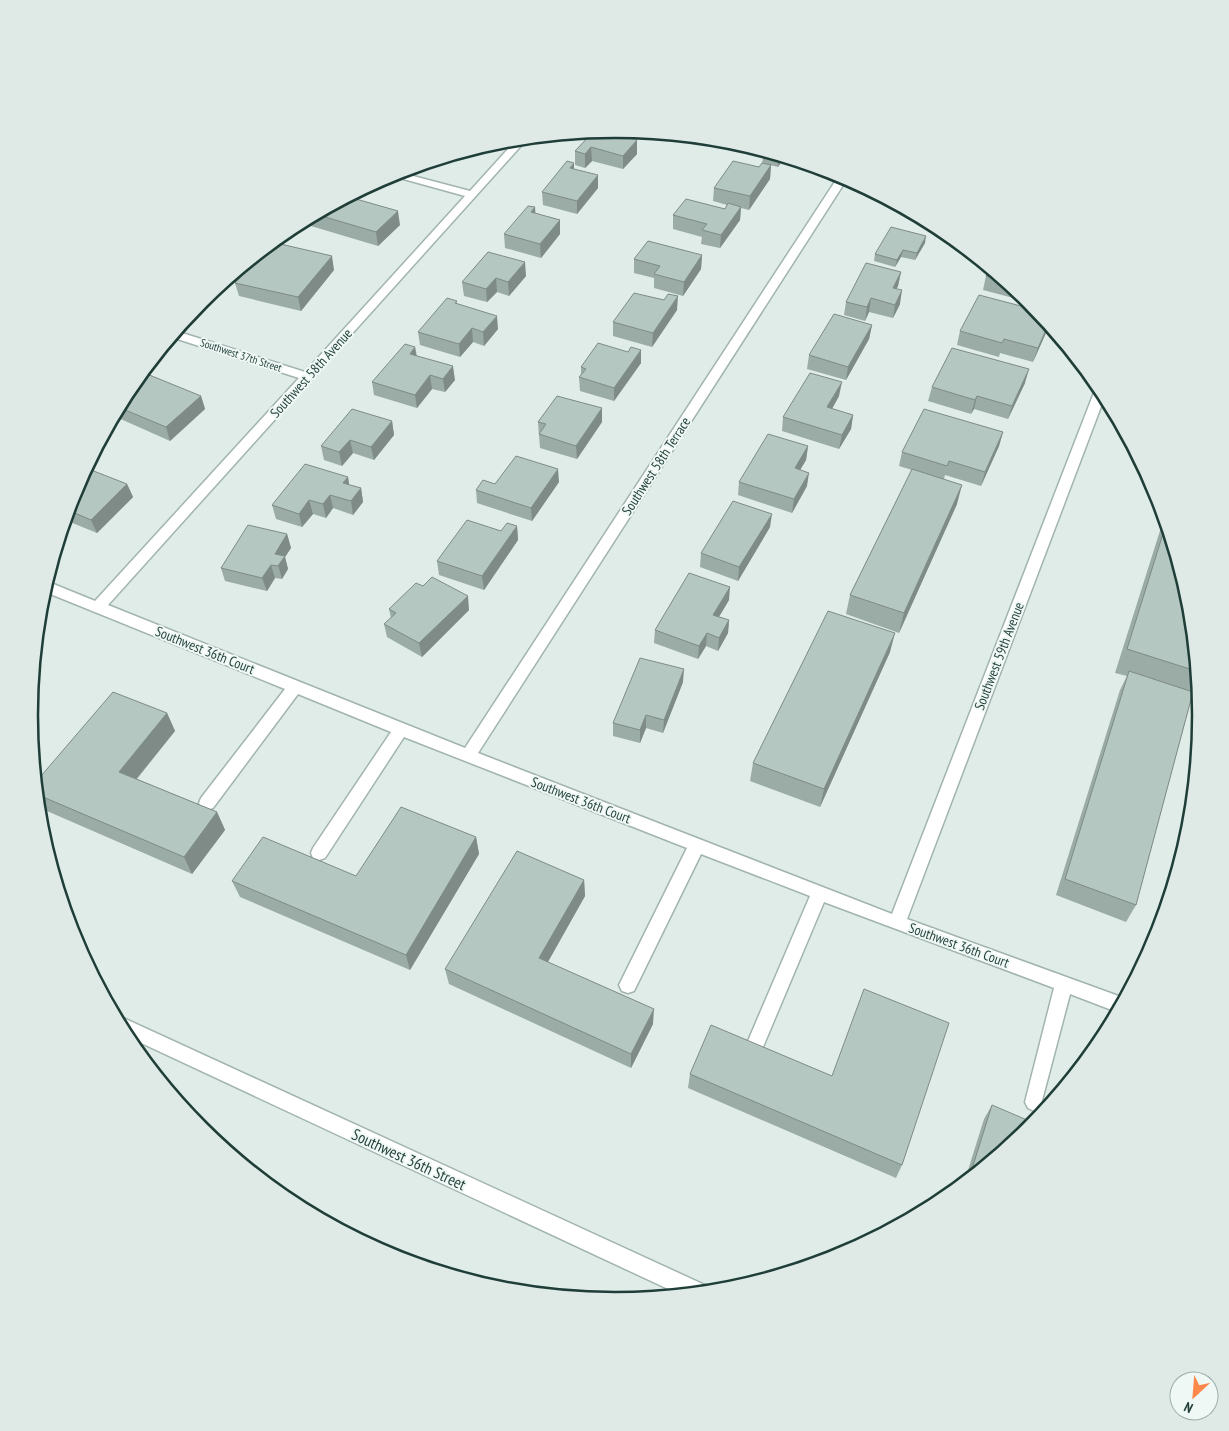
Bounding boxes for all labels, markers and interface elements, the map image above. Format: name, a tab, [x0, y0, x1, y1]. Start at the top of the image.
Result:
street label: Southwest 58th Avenue	[266, 324, 356, 421]
street label: Southwest 37th Street	[198, 335, 284, 375]
street label: Southwest 58th Terrace	[618, 413, 694, 518]
street label: Southwest 59th Avenue	[970, 599, 1028, 713]
street label: Southwest 36th Court	[153, 622, 257, 678]
street label: Southwest 36th Court	[529, 773, 634, 827]
street label: Southwest 36th Court	[906, 919, 1012, 972]
street label: Southwest 36th Street	[349, 1124, 470, 1194]
north arrow	[1169, 1371, 1219, 1421]
text: N	[1181, 1398, 1196, 1417]

